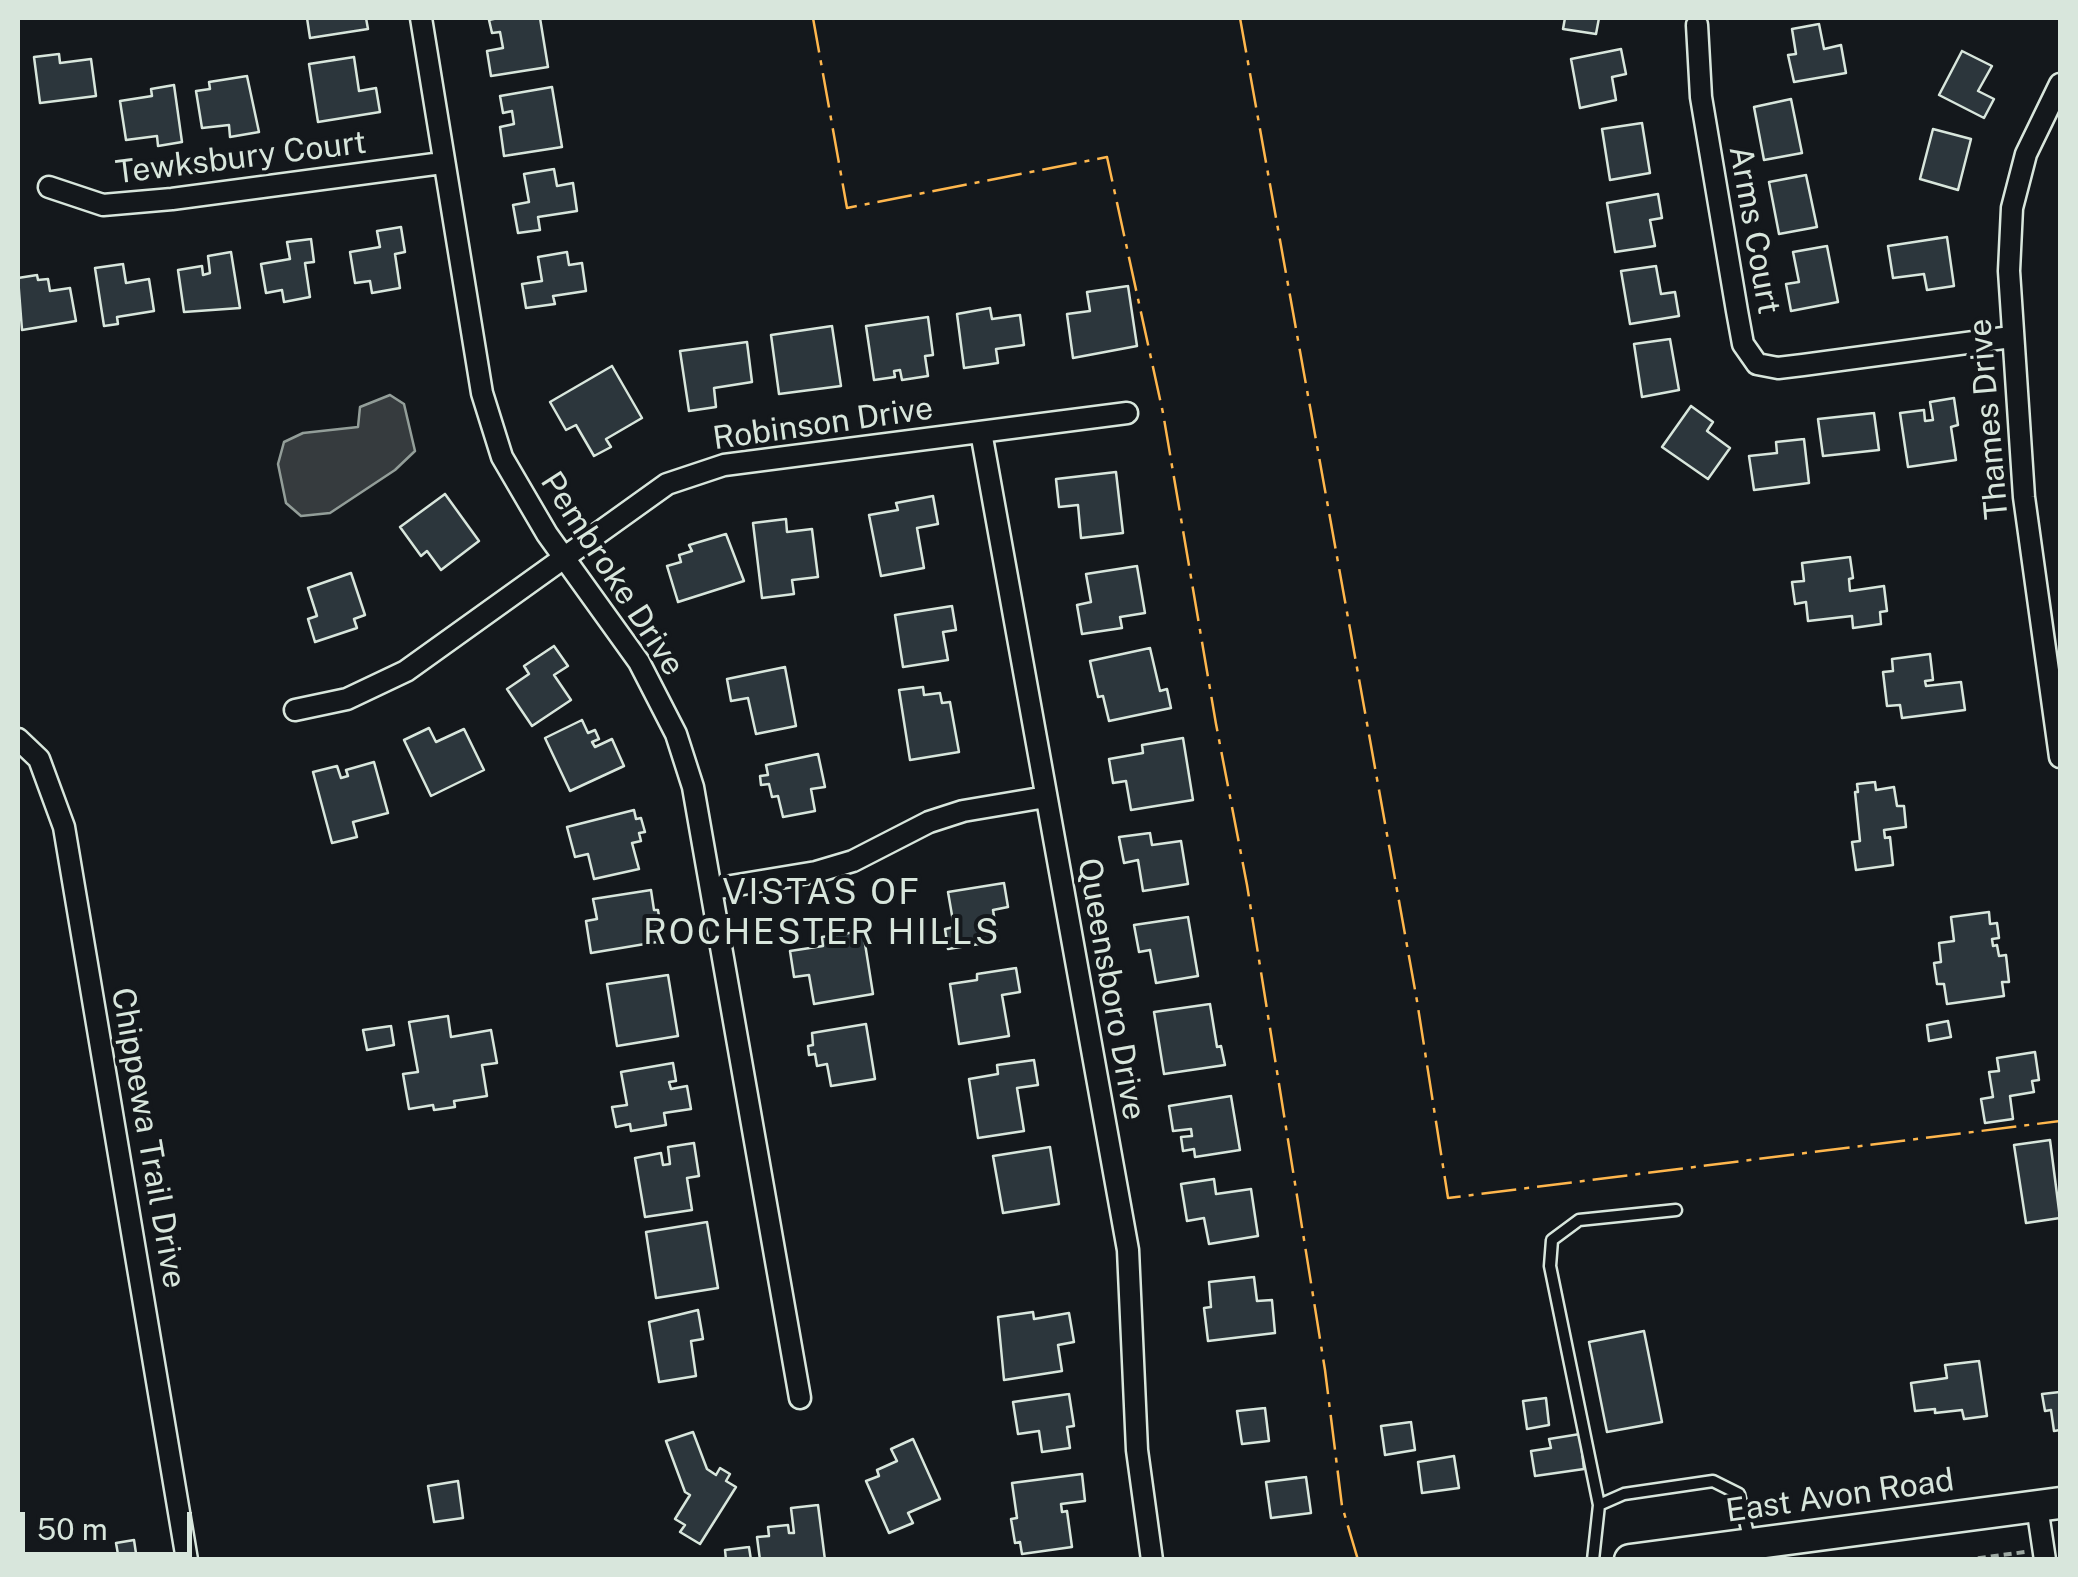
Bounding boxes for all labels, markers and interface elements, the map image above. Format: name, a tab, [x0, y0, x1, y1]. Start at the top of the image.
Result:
street label: Tewksbury Court	[113, 124, 369, 192]
street label: Arms Court	[1720, 143, 1788, 317]
street label: Thames Drive	[1961, 317, 2017, 521]
street label: Robinson Drive	[710, 390, 936, 458]
street label: Pembroke Drive	[532, 465, 692, 683]
street label: Queensboro Drive	[1069, 855, 1153, 1123]
district label: VISTAS OF ROCHESTER HILLS	[643, 872, 1001, 954]
street label: Chippewa Trail Drive	[103, 985, 193, 1291]
street label: East Avon Road	[1723, 1461, 1957, 1531]
scale bar	[25, 1492, 198, 1554]
text: 50 m	[37, 1511, 108, 1547]

